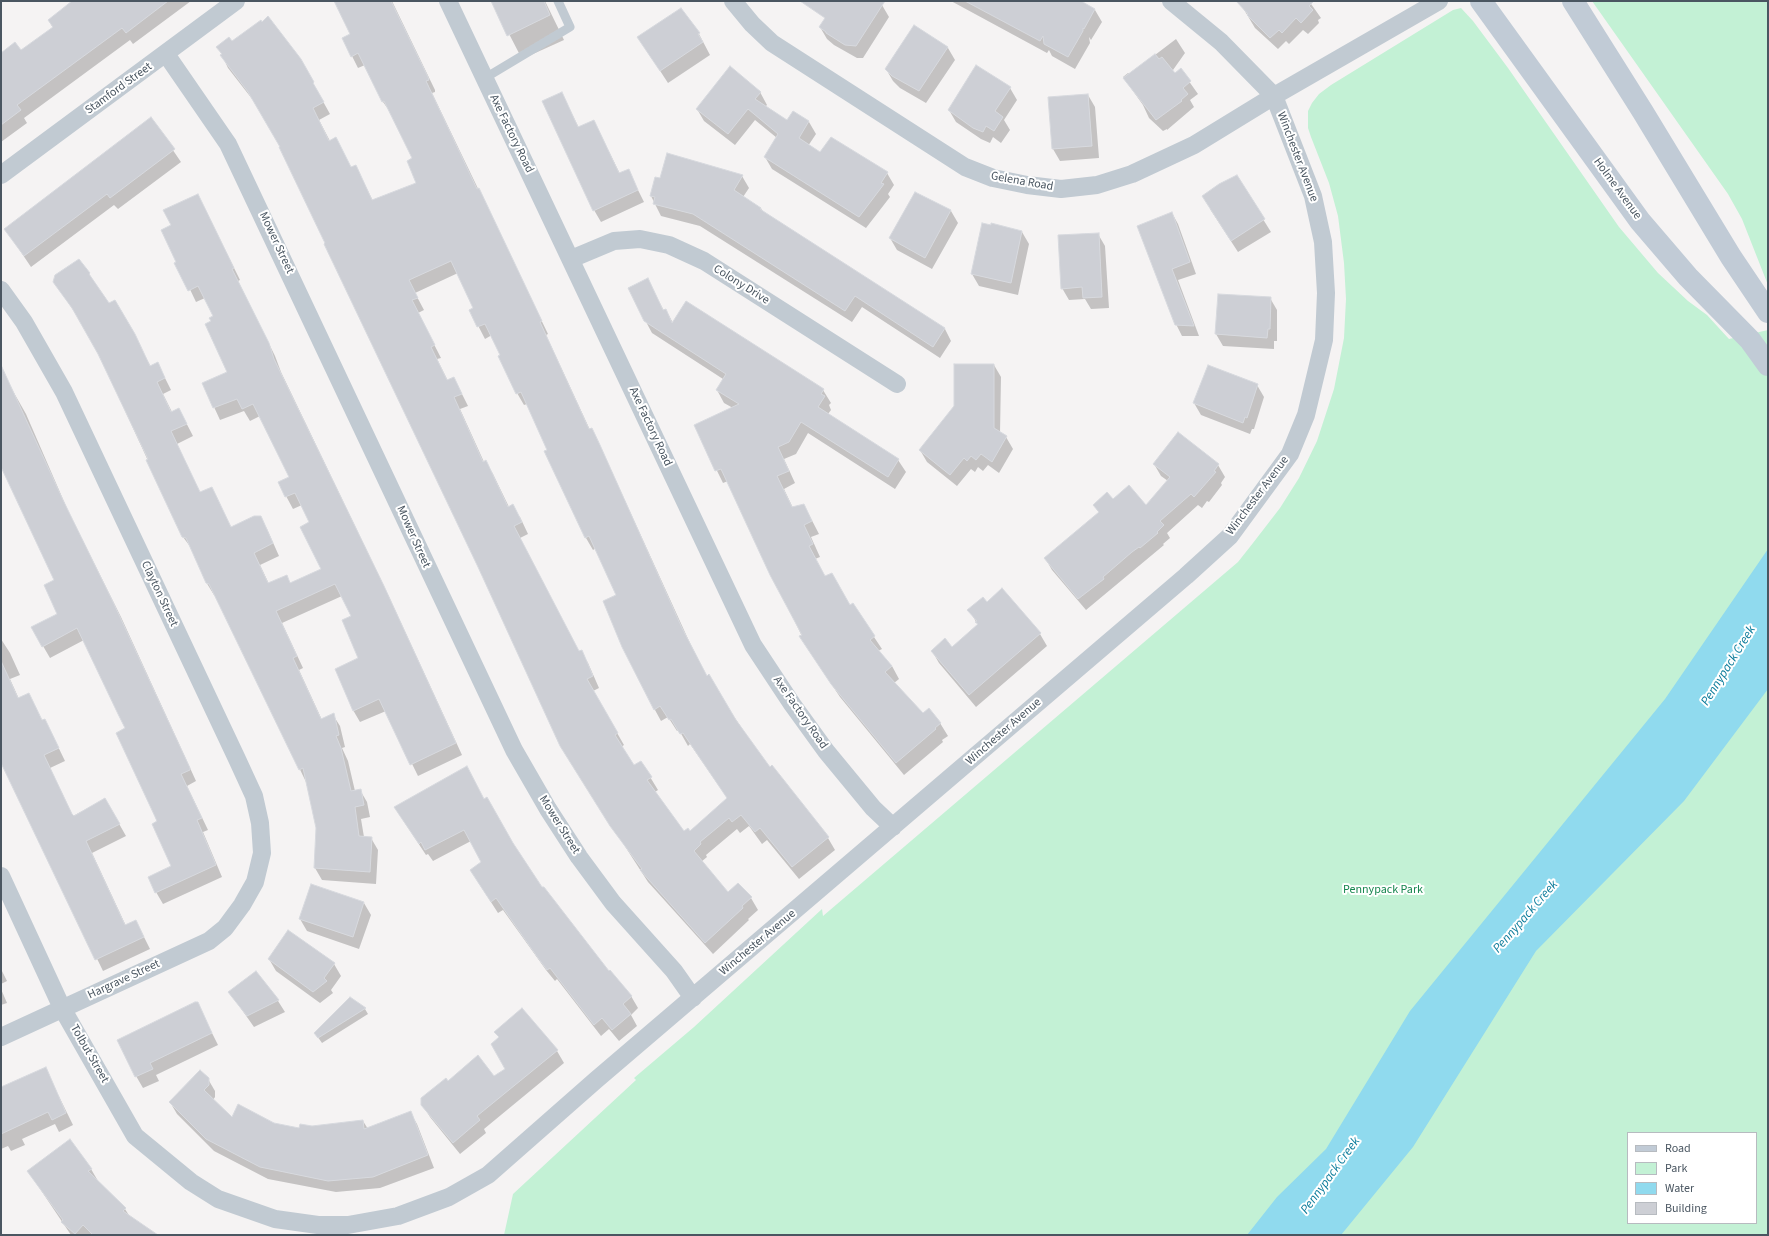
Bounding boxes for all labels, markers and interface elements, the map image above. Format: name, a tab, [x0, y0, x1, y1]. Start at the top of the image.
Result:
street label: Stamford Street	[83, 60, 155, 118]
street label: Axe Factory Road	[486, 92, 536, 176]
street label: Winchester Avenue	[1273, 110, 1321, 204]
street label: Holme Avenue	[1590, 155, 1644, 223]
street label: Gelena Road	[990, 169, 1054, 195]
street label: Mower Street	[255, 210, 297, 276]
street label: Colony Drive	[710, 262, 772, 308]
street label: Axe Factory Road	[625, 385, 675, 469]
street label: Winchester Avenue	[1224, 454, 1292, 538]
street label: Mower Street	[393, 504, 433, 570]
street label: Clayton Street	[137, 559, 181, 629]
water label: Pennypack Creek	[1698, 623, 1760, 709]
street label: Axe Factory Road	[770, 674, 830, 752]
street label: Winchester Avenue	[963, 695, 1045, 769]
street label: Mower Street	[535, 793, 583, 857]
water label: Pennypack Creek	[1490, 878, 1562, 956]
park label: Pennypack Park	[1343, 883, 1423, 897]
street label: Winchester Avenue	[717, 907, 799, 979]
street label: Hargrave Street	[86, 957, 162, 1003]
street label: Tolbut Street	[67, 1022, 111, 1086]
legend	[1627, 1132, 1757, 1224]
water label: Pennypack Creek	[1298, 1135, 1364, 1217]
text: Road	[1665, 1140, 1691, 1157]
text: Park	[1665, 1160, 1687, 1177]
text: Water	[1665, 1180, 1694, 1197]
text: Building	[1665, 1200, 1707, 1217]

